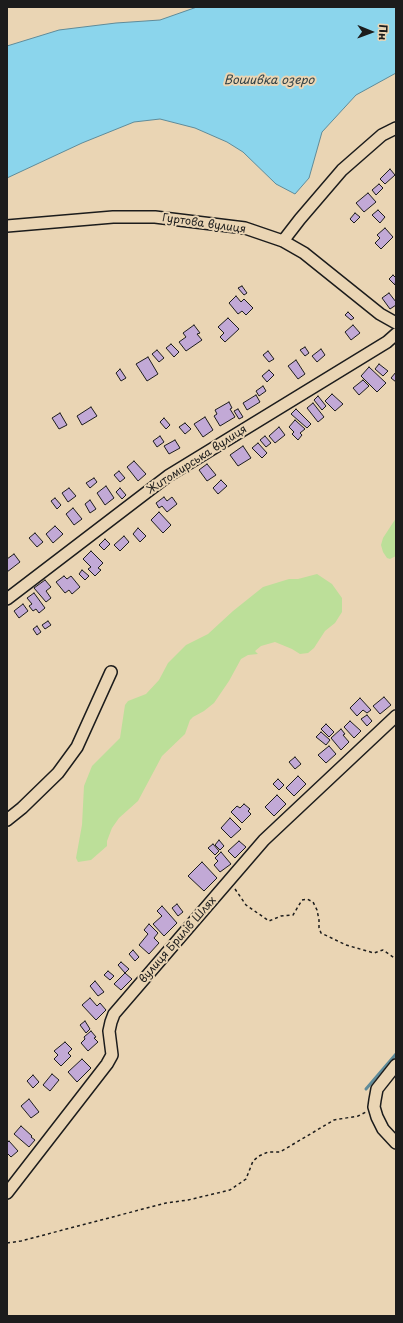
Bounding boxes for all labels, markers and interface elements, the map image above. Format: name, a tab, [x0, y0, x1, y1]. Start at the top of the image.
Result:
north arrow	[351, 12, 391, 52]
text: Пн	[375, 24, 392, 40]
water label: Вошивка озеро	[224, 74, 314, 88]
street label: Гуртова вулиця	[161, 212, 247, 236]
street label: Житомирська вулиця	[145, 423, 249, 497]
street label: вулиця Брилів Шлях	[137, 894, 219, 986]

